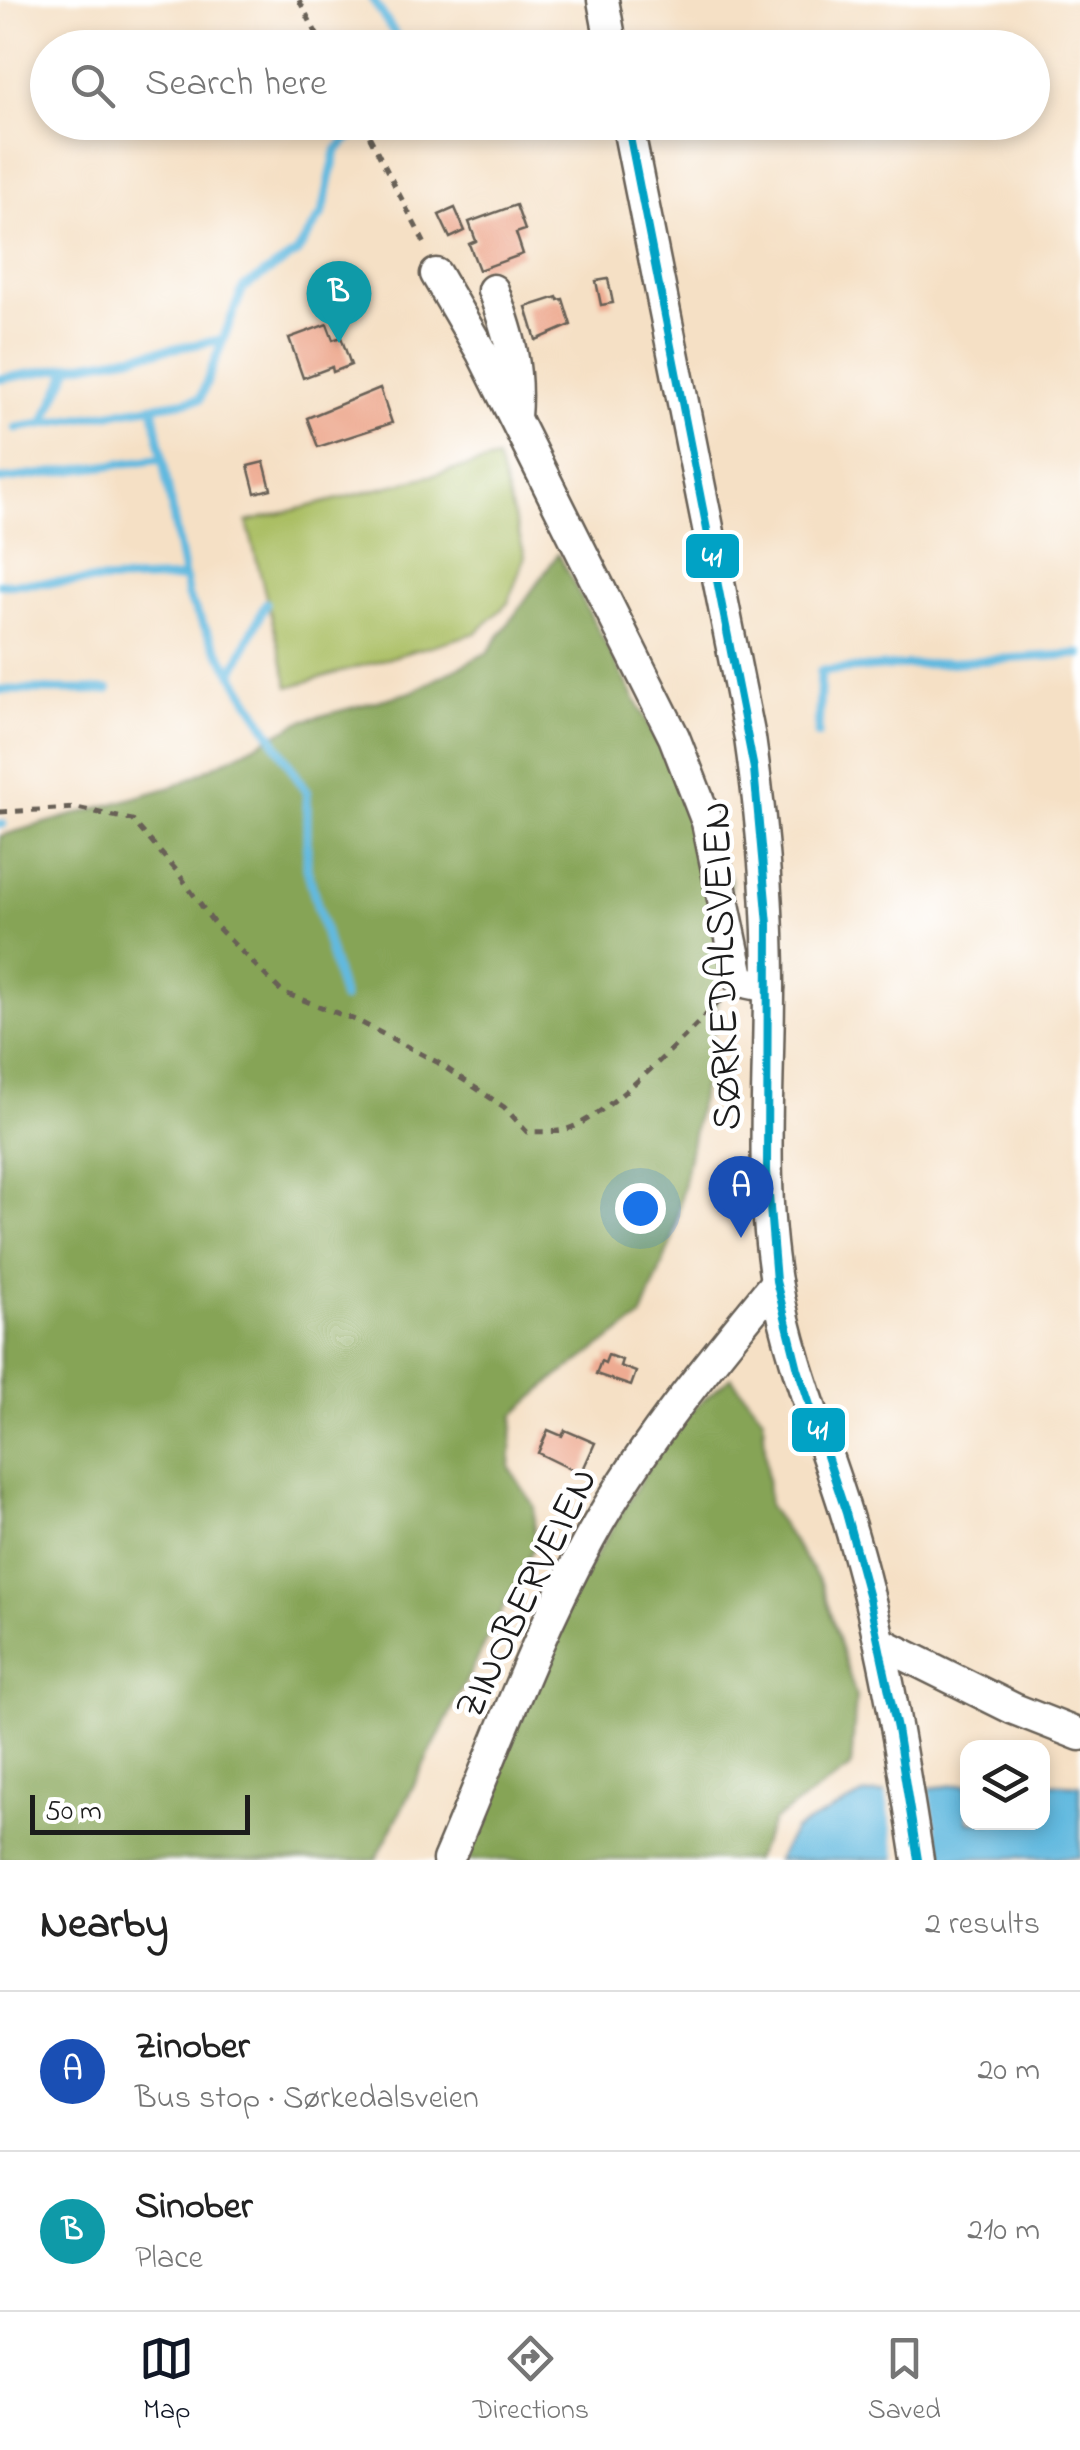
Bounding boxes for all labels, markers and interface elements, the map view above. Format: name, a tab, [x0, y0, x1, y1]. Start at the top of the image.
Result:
search box	[30, 30, 1050, 140]
text: Search here	[145, 57, 327, 113]
icon: search	[65, 58, 120, 113]
pin: B	[306, 260, 372, 343]
line badge: 41	[684, 532, 741, 580]
text: 41	[702, 539, 722, 580]
street label: SØRKEDALSVEIEN	[687, 800, 760, 1131]
pin: A	[708, 1156, 774, 1238]
your location	[615, 1183, 666, 1234]
line badge: 41	[790, 1406, 847, 1454]
text: 41	[808, 1412, 828, 1453]
street label: ZINOBERVEIEN	[441, 1458, 615, 1730]
map controls	[960, 1740, 1050, 1830]
button: layers	[960, 1740, 1050, 1830]
scale bar	[30, 1790, 250, 1834]
text: 50 m	[45, 1792, 102, 1833]
text: Nearby	[40, 1895, 168, 1956]
text: 2 results	[925, 1902, 1040, 1949]
text: Zinober	[135, 2020, 250, 2076]
text: A	[63, 2048, 82, 2095]
text: 20 m	[977, 2048, 1040, 2095]
text: Bus stop · Sørkedalsveien	[135, 2076, 479, 2123]
text: Sinober	[135, 2180, 252, 2236]
text: B	[62, 2208, 83, 2255]
text: 210 m	[967, 2208, 1040, 2255]
text: Place	[135, 2236, 203, 2283]
tab: Map	[139, 2331, 194, 2432]
tab: Directions	[473, 2331, 589, 2432]
tab: Saved	[868, 2331, 941, 2432]

